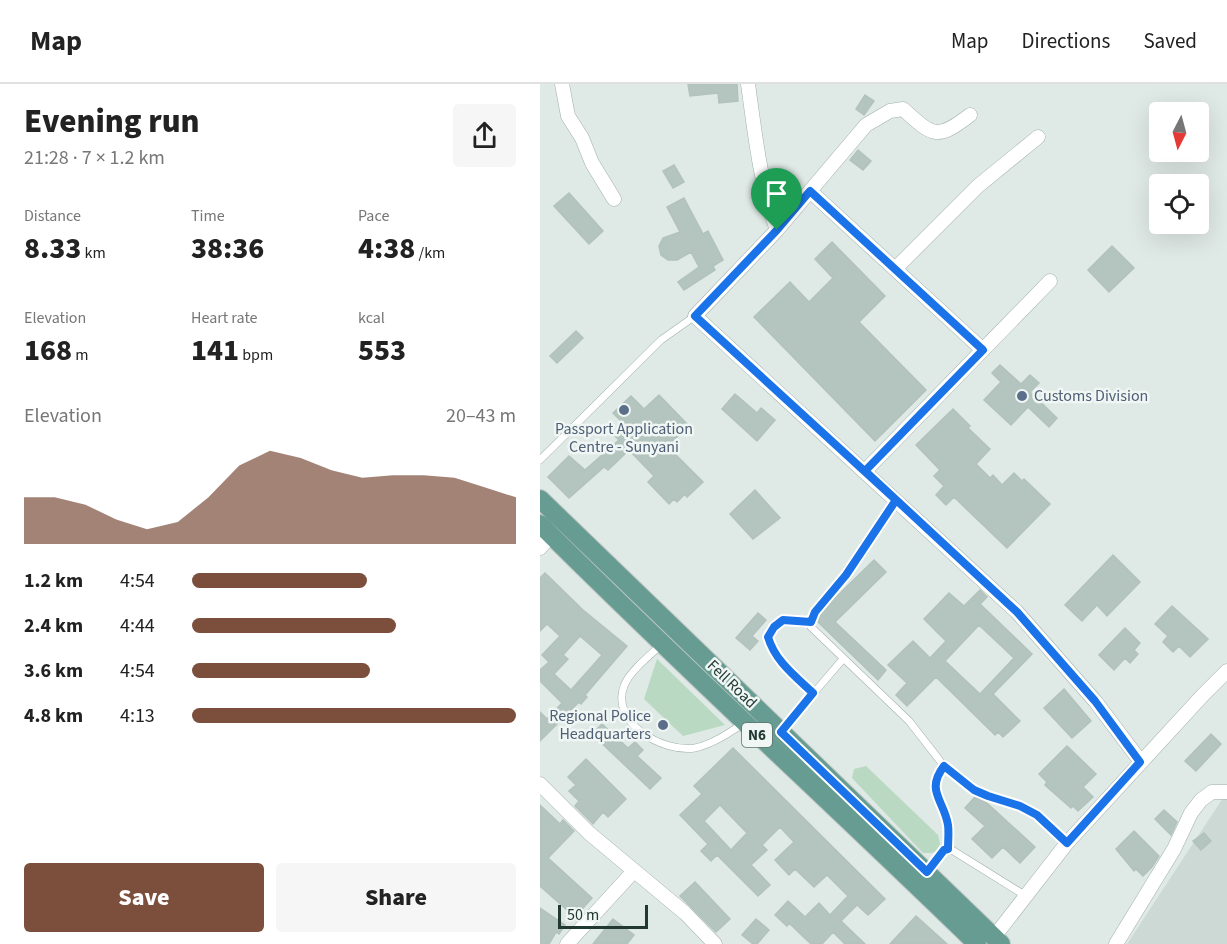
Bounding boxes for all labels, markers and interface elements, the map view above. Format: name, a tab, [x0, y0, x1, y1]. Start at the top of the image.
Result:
text: Map	[30, 21, 82, 61]
text: Map	[951, 26, 989, 56]
text: Directions	[1022, 26, 1110, 56]
text: Saved	[1143, 26, 1197, 56]
text: Evening run	[24, 98, 200, 145]
north arrow	[1149, 102, 1209, 162]
map controls	[1149, 102, 1209, 234]
button: share	[453, 104, 516, 167]
text: 21:28 · 7 × 1.2 km	[24, 144, 165, 172]
pin	[751, 168, 802, 230]
button: locate	[1149, 174, 1209, 234]
icon: arrive	[760, 177, 793, 210]
text: Distance	[24, 205, 81, 227]
text: Time	[191, 205, 225, 227]
text: Pace	[358, 205, 389, 227]
text: 8.33	[24, 227, 81, 270]
text: 38:36	[191, 227, 264, 270]
text: 4:38	[358, 227, 415, 270]
text: km	[81, 242, 106, 264]
text: /km	[415, 242, 445, 264]
text: Elevation	[24, 307, 86, 329]
text: Heart rate	[191, 307, 258, 329]
text: kcal	[358, 307, 385, 329]
text: 168	[24, 329, 72, 372]
text: 141	[191, 329, 239, 372]
text: 553	[358, 329, 406, 372]
text: m	[72, 344, 89, 366]
text: bpm	[239, 344, 273, 366]
place label: Customs Division	[1034, 385, 1148, 407]
marker: Customs Division	[1015, 389, 1029, 403]
text: Elevation	[24, 402, 102, 430]
text: 20–43 m	[446, 402, 516, 430]
marker: Passport Application Centre - Sunyani	[617, 403, 631, 417]
place label: Passport Application Centre - Sunyani	[555, 418, 693, 458]
text: 1.2 km	[24, 567, 83, 595]
text: 4:54	[120, 567, 155, 595]
text: 2.4 km	[24, 612, 83, 640]
text: 4:44	[120, 612, 155, 640]
street label: Fell Road	[702, 655, 762, 713]
text: 3.6 km	[24, 657, 83, 685]
text: 4:54	[120, 657, 155, 685]
text: 4.8 km	[24, 702, 83, 730]
text: 4:13	[120, 702, 155, 730]
place label: Regional Police Headquarters	[549, 705, 651, 745]
marker: Regional Police Headquarters	[656, 718, 670, 732]
road number: N6	[742, 723, 772, 747]
button: Save	[24, 863, 264, 932]
button: Share	[276, 863, 516, 932]
scale bar	[558, 902, 648, 930]
text: 50 m	[567, 904, 599, 926]

